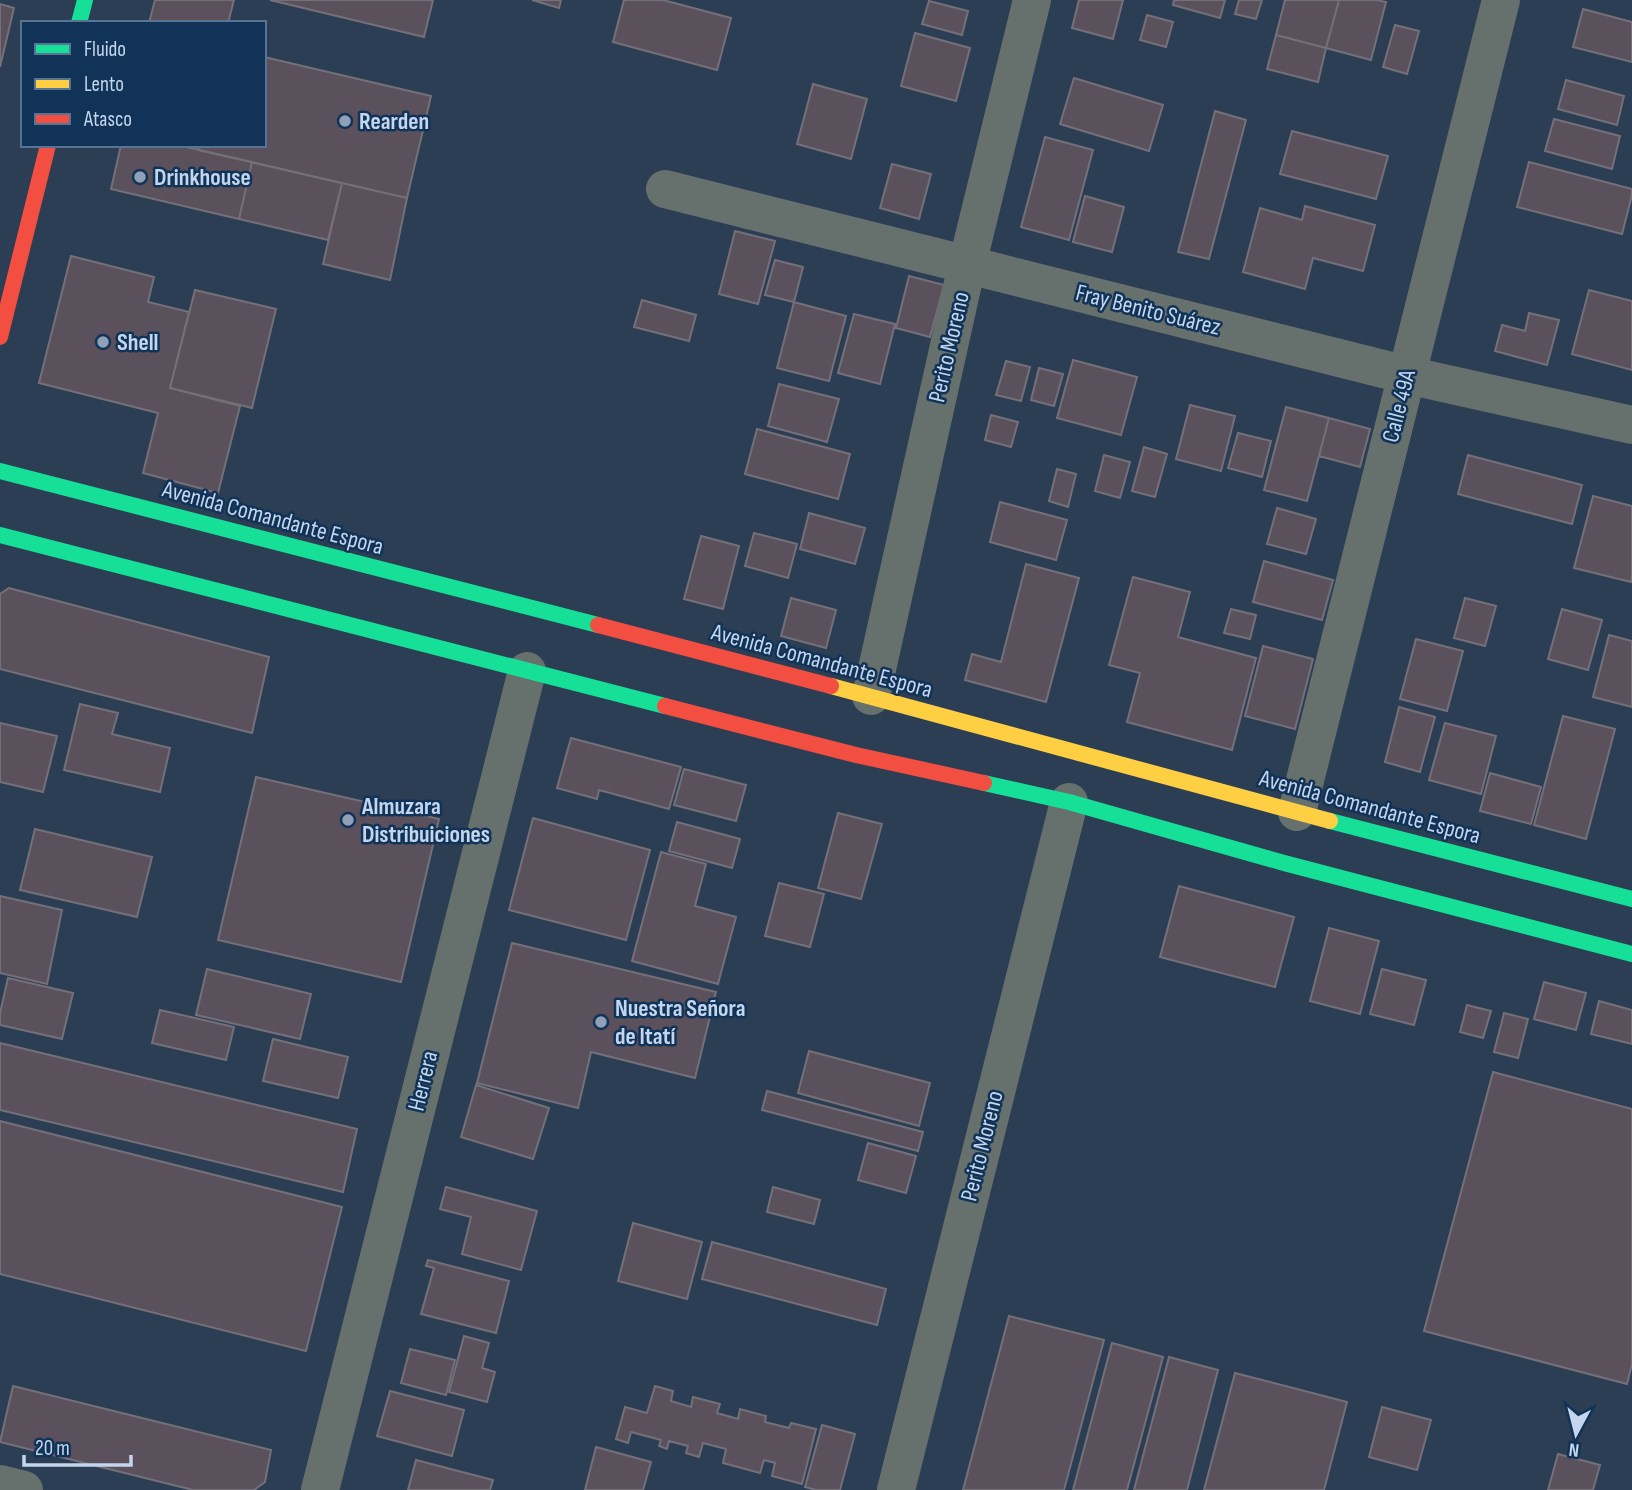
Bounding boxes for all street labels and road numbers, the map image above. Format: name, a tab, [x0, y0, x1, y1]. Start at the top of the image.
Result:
street label: Fray Benito Suárez	[1073, 278, 1224, 342]
street label: Perito Moreno	[922, 289, 976, 405]
street label: Calle 49A	[1376, 366, 1422, 445]
street label: Avenida Comandante Espora	[159, 474, 387, 561]
street label: Avenida Comandante Espora	[708, 617, 936, 704]
street label: Avenida Comandante Espora	[1256, 763, 1484, 850]
street label: Herrera	[402, 1048, 444, 1114]
street label: Perito Moreno	[954, 1088, 1010, 1204]

